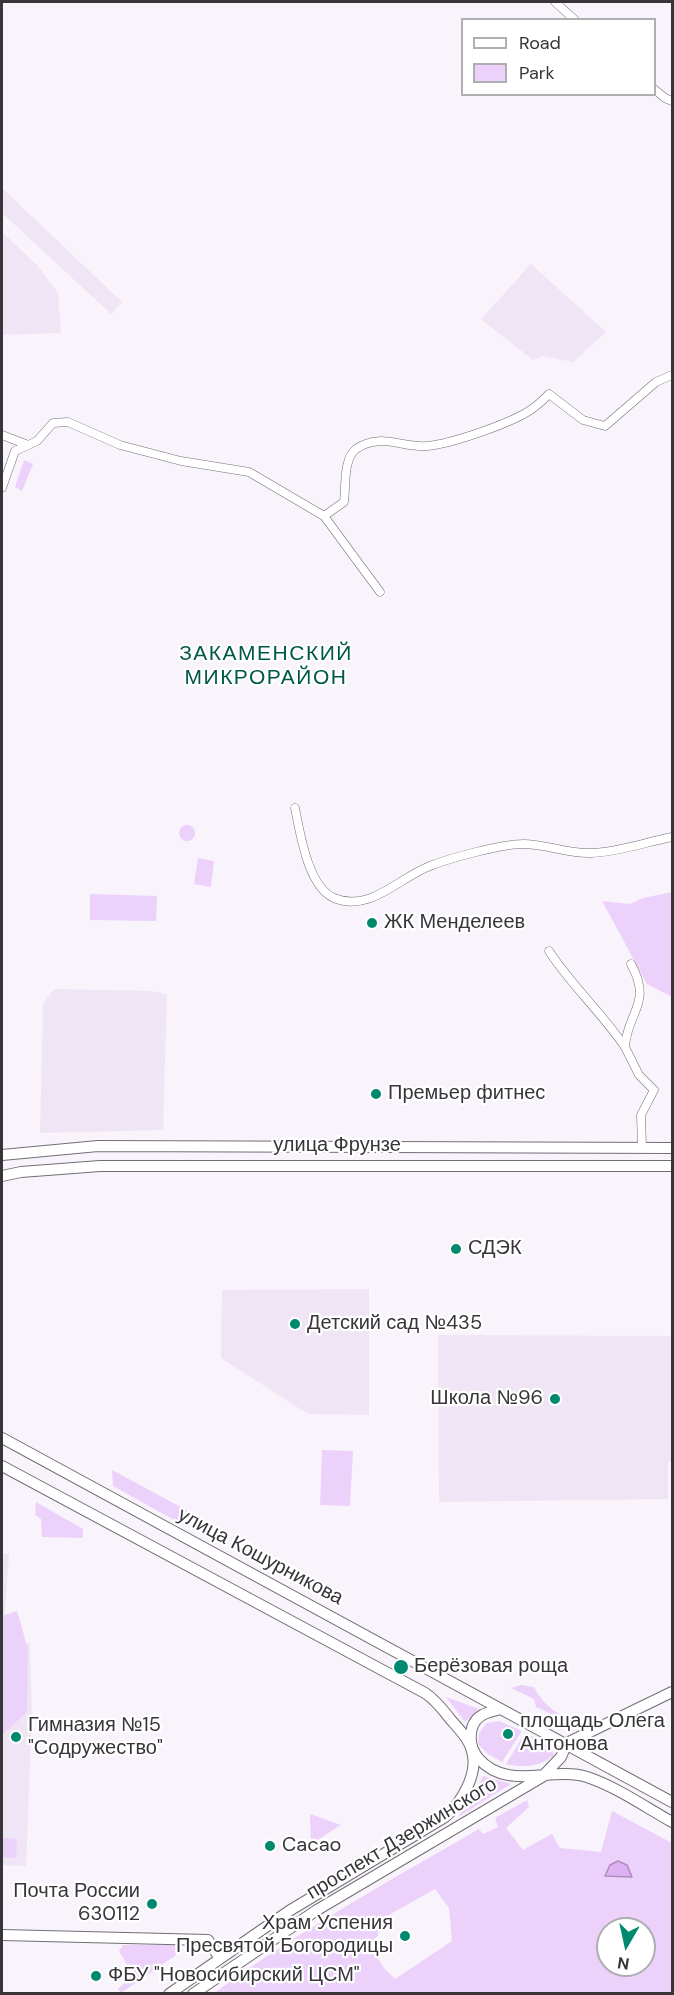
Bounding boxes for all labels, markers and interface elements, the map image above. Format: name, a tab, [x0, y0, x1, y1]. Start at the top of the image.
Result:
legend	[461, 18, 656, 96]
text: Road	[519, 31, 561, 55]
text: Park	[519, 61, 555, 85]
district label: ЗАКАМЕНСКИЙ МИКРОРАЙОН	[179, 641, 353, 691]
place label: ЖК Менделеев	[384, 911, 525, 935]
marker: ЖК Менделеев	[365, 916, 379, 930]
place label: Премьер фитнес	[388, 1082, 545, 1106]
marker: Премьер фитнес	[369, 1087, 383, 1101]
street label: улица Фрунзе	[273, 1134, 401, 1158]
place label: СДЭК	[468, 1237, 522, 1261]
marker: СДЭК	[449, 1242, 463, 1256]
place label: Детский сад №435	[307, 1312, 482, 1336]
marker: Детский сад №435	[288, 1317, 302, 1331]
place label: Школа №96	[430, 1387, 543, 1411]
marker: Школа №96	[548, 1392, 562, 1406]
street label: улица Кошурникова	[173, 1503, 347, 1611]
place label: Берёзовая роща	[414, 1655, 568, 1679]
marker: Берёзовая роща	[392, 1658, 410, 1676]
place label: площадь Олега Антонова	[520, 1710, 665, 1757]
place label: Гимназия №15 "Содружество"	[28, 1714, 163, 1761]
marker: площадь Олега Антонова	[501, 1727, 515, 1741]
marker: Гимназия №15 "Содружество"	[9, 1730, 23, 1744]
street label: проспект Дзержинского	[303, 1773, 501, 1905]
place label: Cacao	[282, 1834, 341, 1858]
marker: Cacao	[263, 1839, 277, 1853]
place label: Почта России 630112	[13, 1880, 140, 1927]
marker: Почта России 630112	[145, 1897, 159, 1911]
place label: Храм Успения Пресвятой Богородицы	[176, 1912, 393, 1959]
north arrow	[596, 1917, 656, 1977]
marker: Храм Успения Пресвятой Богородицы	[398, 1929, 412, 1943]
text: N	[616, 1952, 631, 1975]
place label: ФБУ "Новосибирский ЦСМ"	[108, 1964, 360, 1988]
marker: ФБУ "Новосибирский ЦСМ"	[89, 1969, 103, 1983]

